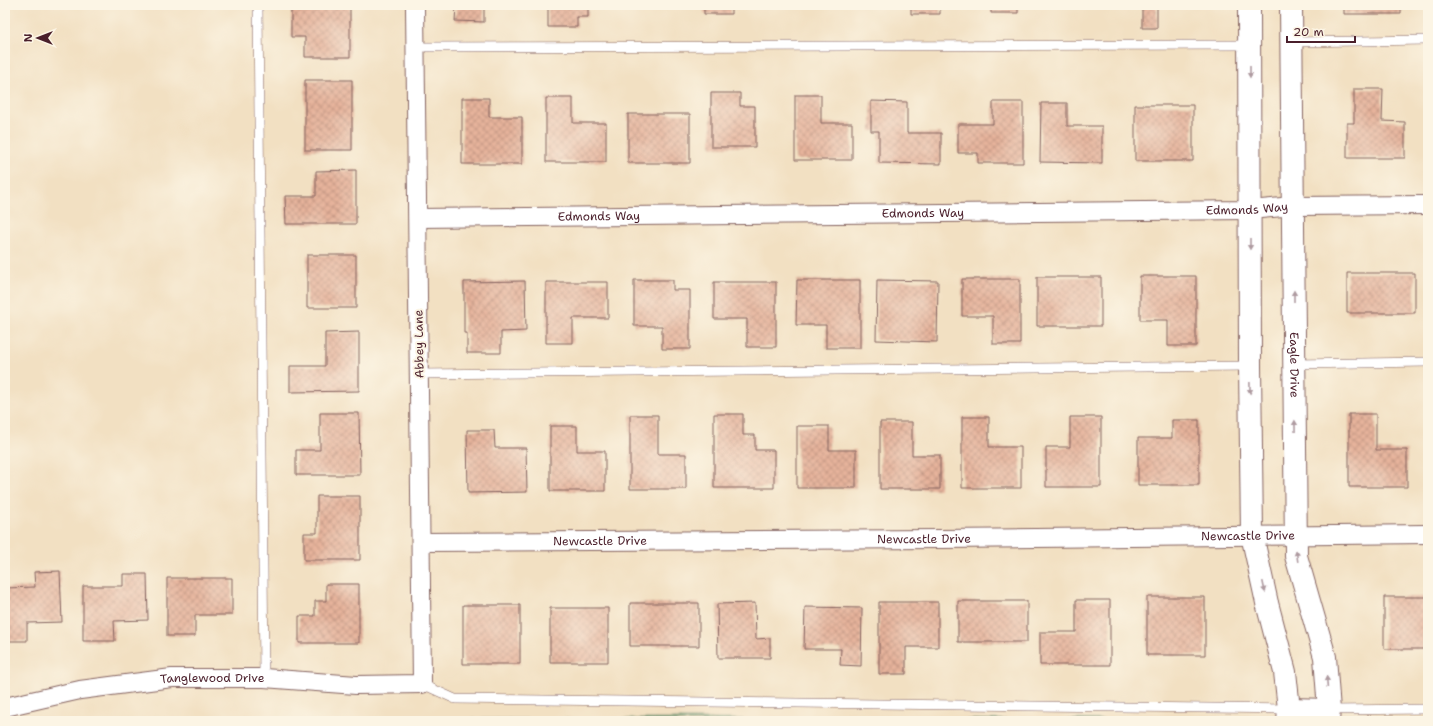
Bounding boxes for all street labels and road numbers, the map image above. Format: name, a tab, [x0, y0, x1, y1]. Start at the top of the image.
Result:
street label: Edmonds Way	[1206, 198, 1289, 218]
street label: Edmonds Way	[882, 205, 964, 222]
street label: Edmonds Way	[558, 208, 640, 225]
street label: Abbey Lane	[410, 309, 428, 378]
street label: Eagle Drive	[1286, 332, 1303, 398]
street label: Newcastle Drive	[1201, 527, 1295, 544]
street label: Newcastle Drive	[877, 531, 971, 547]
street label: Newcastle Drive	[553, 533, 647, 549]
street label: Tanglewood Drive	[159, 670, 265, 687]

